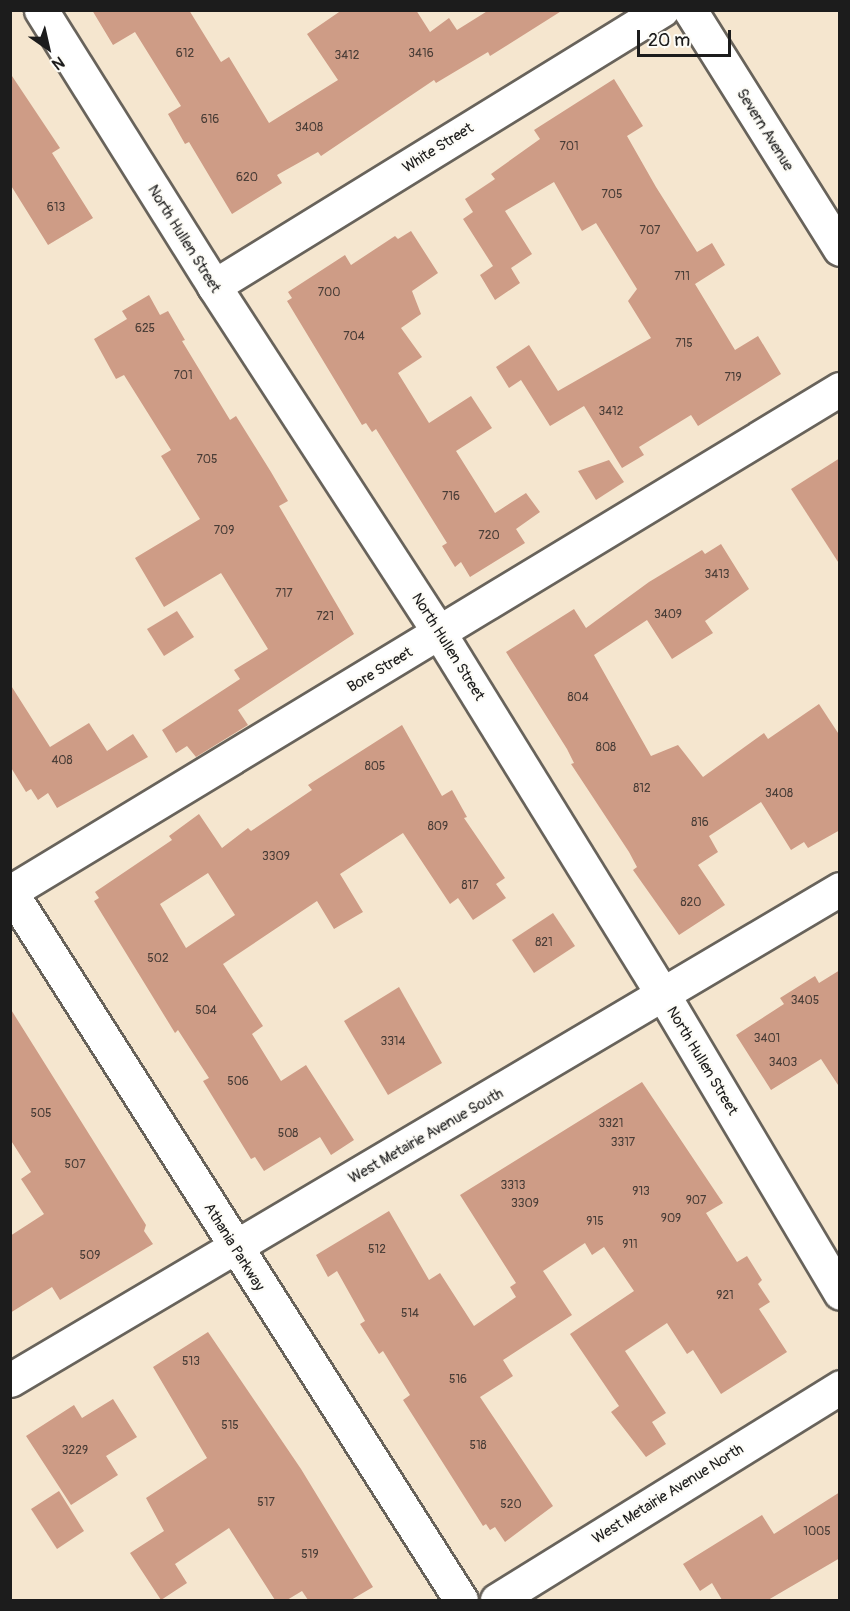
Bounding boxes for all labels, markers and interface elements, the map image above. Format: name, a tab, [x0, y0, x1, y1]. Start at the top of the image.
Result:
north arrow	[18, 18, 78, 78]
scale bar	[640, 18, 734, 56]
text: 20 m	[648, 29, 690, 52]
house number: 612	[176, 47, 194, 61]
house number: 3416	[408, 47, 434, 61]
house number: 3412	[334, 49, 360, 63]
text: N	[48, 52, 68, 74]
street label: Severn Avenue	[733, 86, 797, 174]
house number: 616	[201, 113, 219, 127]
street label: White Street	[399, 119, 477, 177]
house number: 3408	[295, 121, 323, 135]
house number: 701	[559, 140, 579, 154]
house number: 620	[236, 171, 258, 185]
street label: North Hullen Street	[144, 182, 224, 296]
house number: 705	[601, 188, 623, 202]
house number: 613	[47, 201, 65, 215]
house number: 707	[640, 224, 660, 238]
house number: 711	[674, 270, 690, 284]
house number: 700	[318, 286, 340, 300]
house number: 625	[135, 322, 155, 336]
house number: 704	[343, 330, 365, 344]
house number: 715	[675, 337, 693, 351]
house number: 701	[173, 369, 193, 383]
house number: 719	[724, 371, 742, 385]
house number: 3412	[598, 405, 624, 419]
house number: 705	[196, 453, 218, 467]
house number: 716	[442, 490, 460, 504]
house number: 709	[214, 524, 234, 538]
house number: 720	[478, 529, 500, 543]
house number: 3413	[704, 568, 730, 582]
house number: 717	[275, 587, 293, 601]
street label: North Hullen Street	[408, 590, 488, 704]
house number: 3409	[654, 608, 682, 622]
house number: 721	[316, 610, 334, 624]
street label: Bore Street	[344, 644, 416, 696]
house number: 804	[567, 691, 589, 705]
house number: 808	[596, 741, 616, 755]
house number: 408	[51, 754, 73, 768]
house number: 805	[365, 760, 385, 774]
house number: 812	[633, 782, 651, 796]
house number: 3408	[765, 787, 793, 801]
house number: 816	[691, 816, 709, 830]
house number: 809	[428, 820, 448, 834]
house number: 3309	[262, 850, 290, 864]
house number: 817	[461, 879, 479, 893]
house number: 820	[681, 896, 701, 910]
house number: 821	[535, 936, 553, 950]
house number: 502	[147, 952, 169, 966]
house number: 3405	[791, 994, 819, 1008]
street label: North Hullen Street	[662, 1003, 742, 1119]
house number: 504	[195, 1004, 217, 1018]
house number: 3401	[754, 1032, 780, 1046]
house number: 3314	[380, 1035, 406, 1049]
house number: 3403	[769, 1056, 797, 1070]
house number: 506	[227, 1075, 249, 1089]
street label: West Metairie Avenue South	[345, 1084, 507, 1188]
house number: 505	[30, 1107, 52, 1121]
house number: 3321	[599, 1117, 623, 1131]
house number: 508	[278, 1127, 298, 1141]
house number: 3317	[611, 1136, 635, 1150]
house number: 507	[64, 1158, 86, 1172]
house number: 3313	[501, 1179, 525, 1193]
house number: 913	[632, 1185, 650, 1199]
house number: 907	[686, 1194, 706, 1208]
house number: 3309	[511, 1197, 539, 1211]
street label: Athania Parkway	[200, 1200, 268, 1294]
house number: 909	[661, 1212, 681, 1226]
house number: 915	[586, 1215, 604, 1229]
house number: 911	[622, 1238, 638, 1252]
house number: 512	[368, 1243, 386, 1257]
house number: 509	[80, 1249, 100, 1263]
house number: 921	[716, 1289, 734, 1303]
house number: 514	[401, 1307, 419, 1321]
house number: 513	[182, 1355, 200, 1369]
house number: 516	[449, 1373, 467, 1387]
house number: 515	[221, 1419, 239, 1433]
house number: 518	[469, 1439, 487, 1453]
street label: West Metairie Avenue North	[589, 1440, 747, 1548]
house number: 3229	[62, 1444, 88, 1458]
house number: 517	[257, 1496, 275, 1510]
house number: 520	[500, 1498, 522, 1512]
house number: 1005	[803, 1525, 831, 1539]
house number: 519	[301, 1548, 319, 1562]

